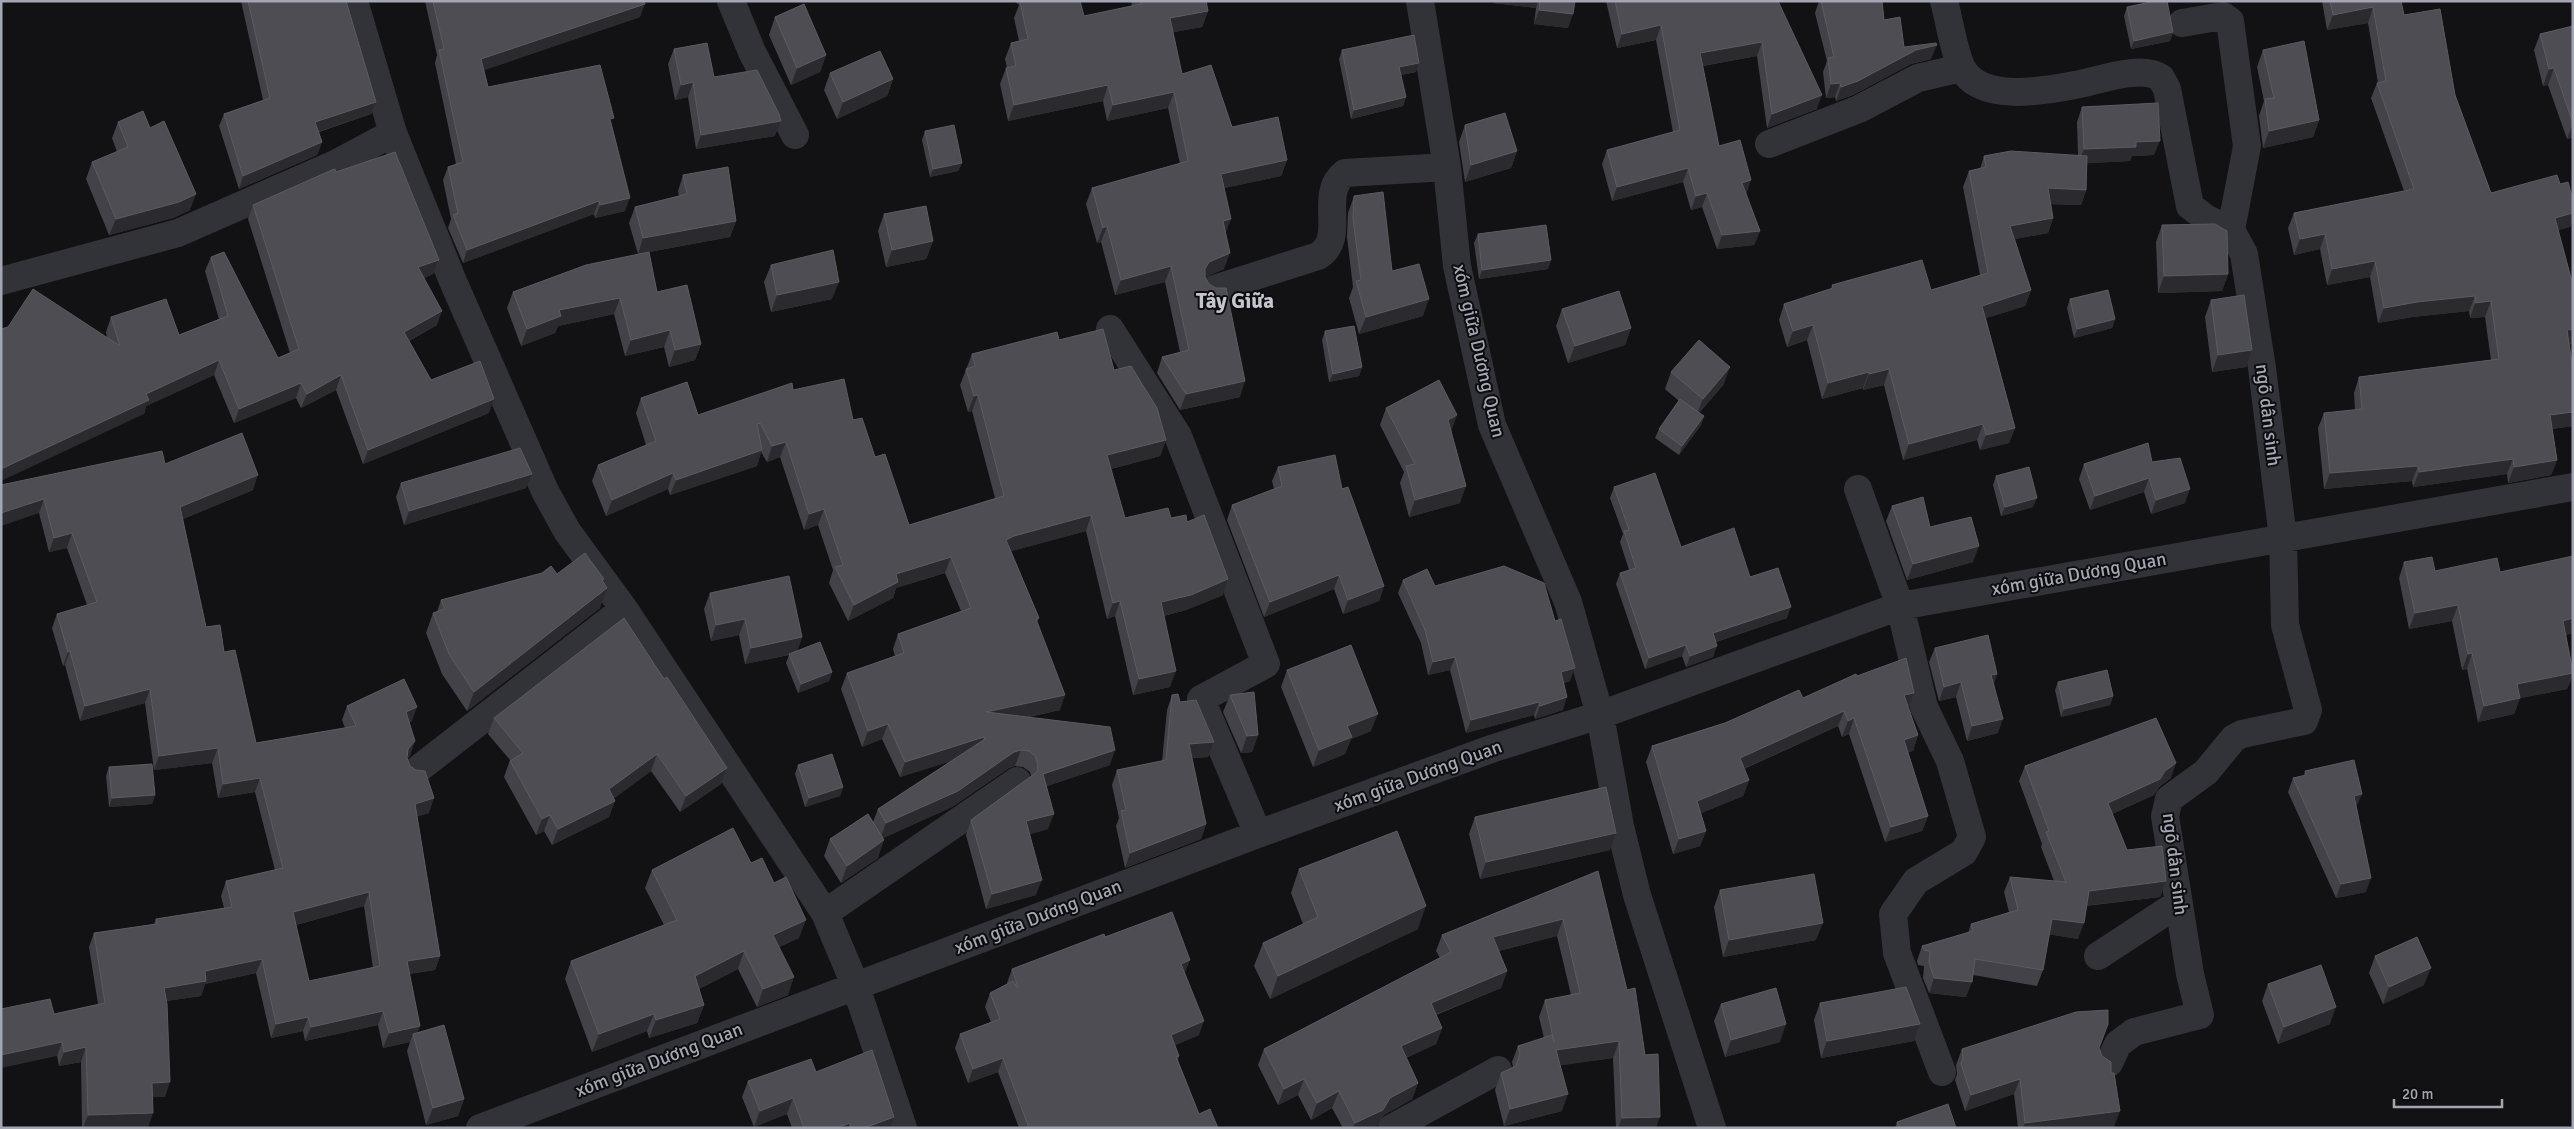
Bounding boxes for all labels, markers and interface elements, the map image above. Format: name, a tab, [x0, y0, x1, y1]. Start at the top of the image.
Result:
street label: xóm giữa Dương Quan	[1447, 262, 1511, 440]
district label: Tây Giữa	[1196, 288, 1274, 314]
street label: ngõ dân sinh	[2250, 362, 2286, 468]
street label: xóm giữa Dương Quan	[1990, 547, 2168, 601]
street label: xóm giữa Dương Quan	[1331, 734, 1505, 818]
street label: ngõ dân sinh	[2157, 811, 2193, 917]
street label: xóm giữa Dương Quan	[951, 874, 1125, 960]
street label: xóm giữa Dương Quan	[572, 1017, 746, 1103]
scale bar	[2394, 1076, 2502, 1108]
text: 20 m	[2402, 1085, 2433, 1103]

